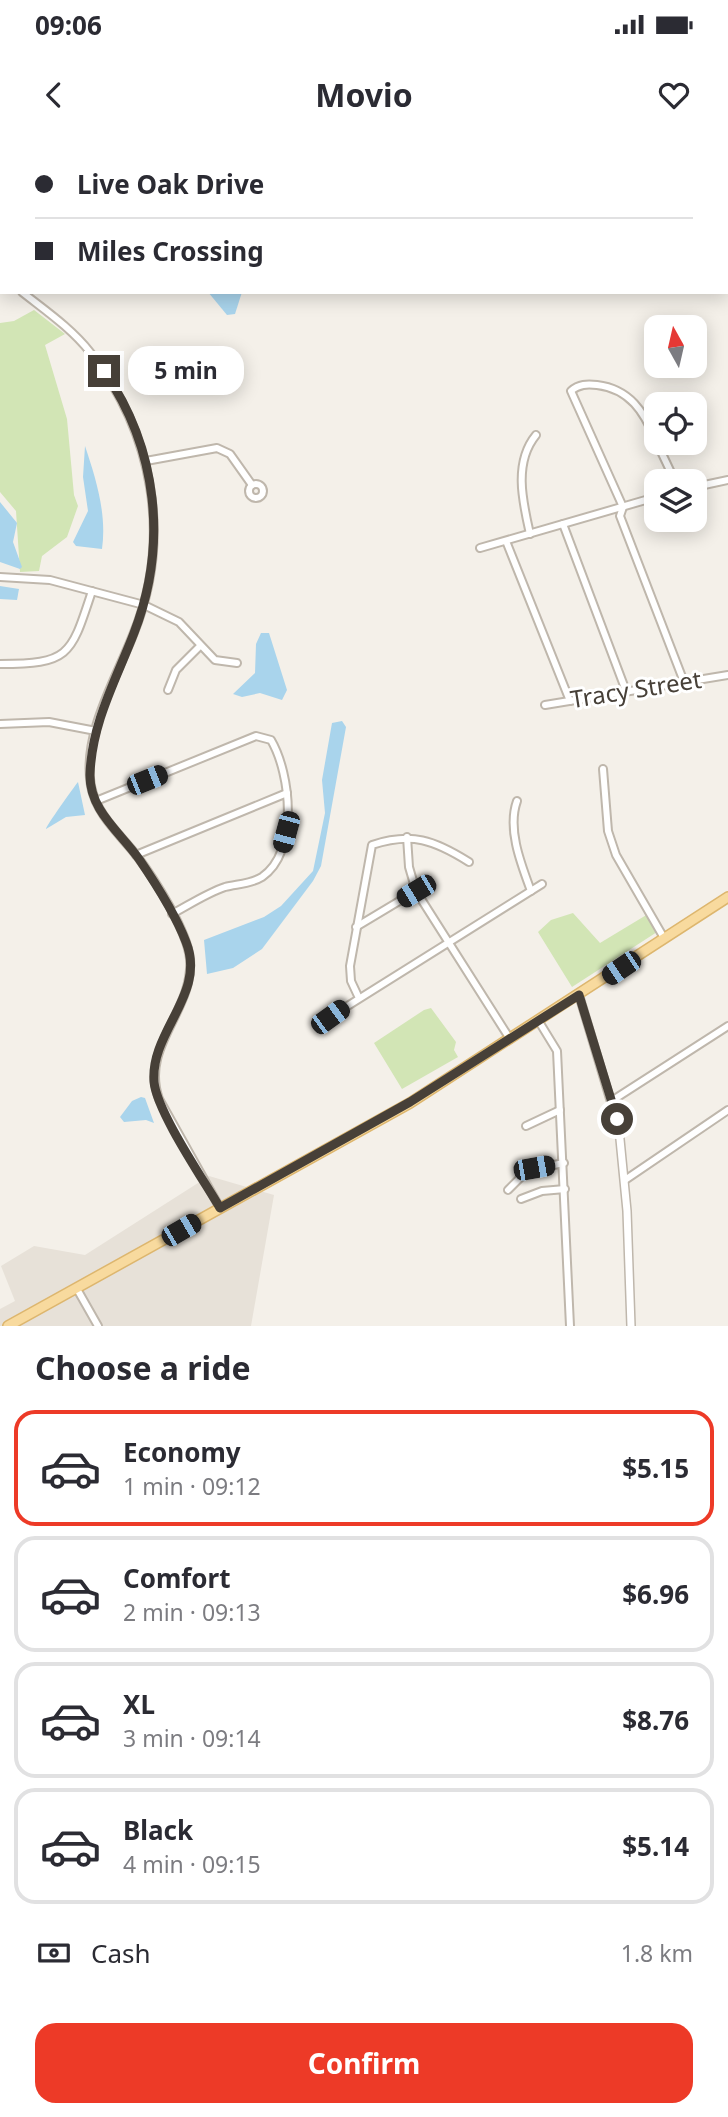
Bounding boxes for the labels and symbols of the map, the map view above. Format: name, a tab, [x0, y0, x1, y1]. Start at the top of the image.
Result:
north arrow	[644, 315, 707, 378]
callout: 5 min	[128, 346, 244, 396]
route end	[88, 355, 120, 387]
street label: Tracy Street	[568, 662, 704, 715]
car	[124, 762, 171, 798]
car	[271, 809, 302, 855]
car	[393, 871, 440, 911]
car	[598, 948, 645, 988]
car	[307, 996, 354, 1038]
route start	[601, 1103, 633, 1135]
car	[512, 1154, 557, 1182]
car	[158, 1210, 205, 1250]

